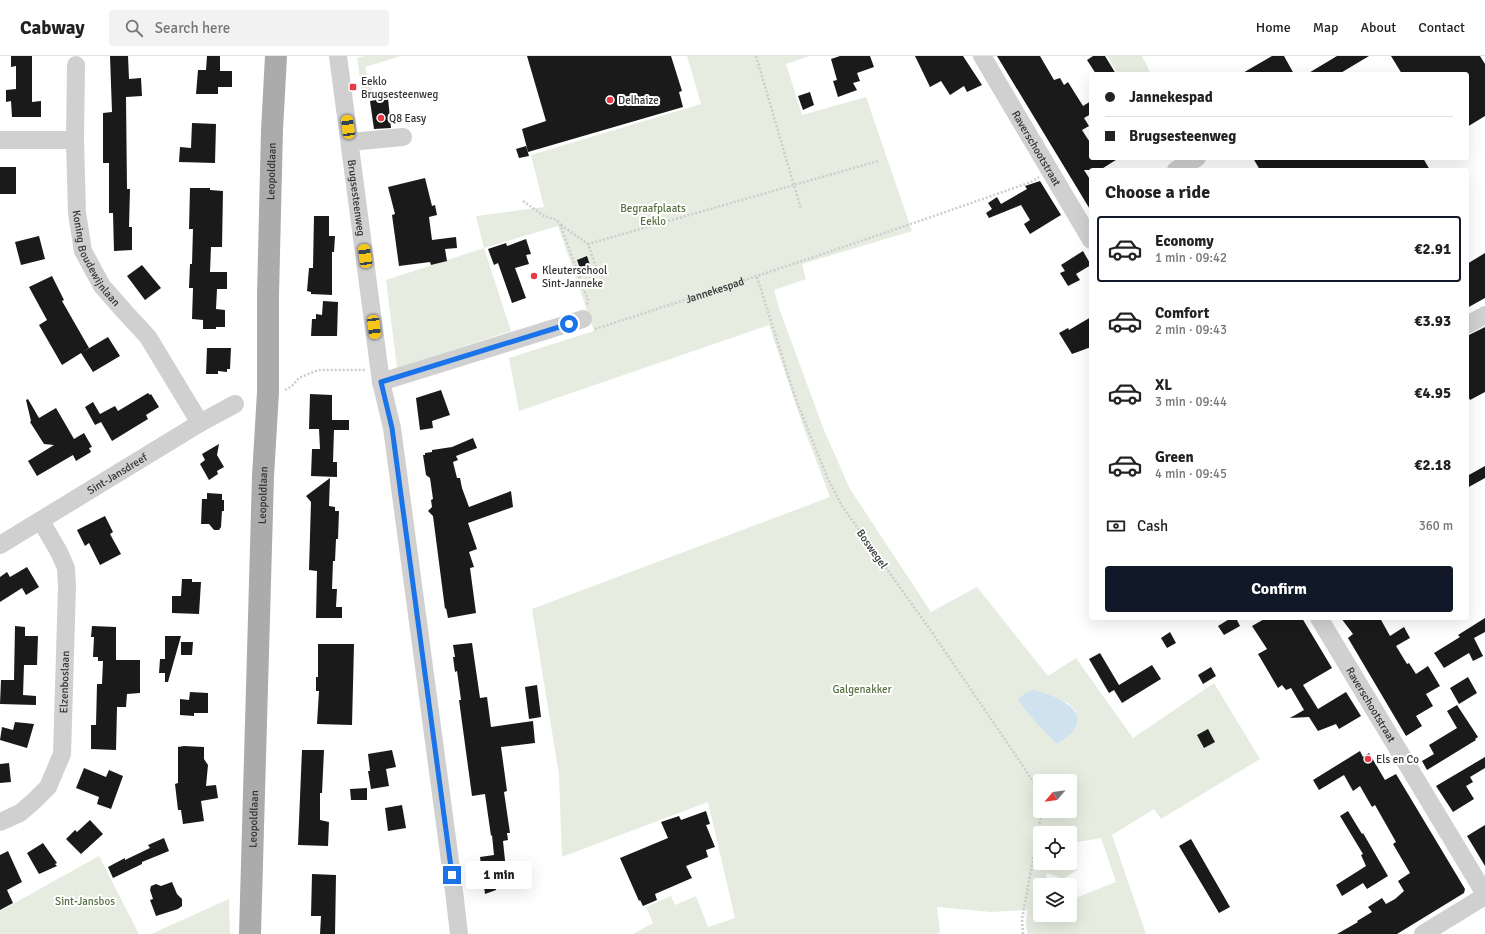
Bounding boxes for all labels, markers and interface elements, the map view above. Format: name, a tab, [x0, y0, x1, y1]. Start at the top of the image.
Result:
search box	[109, 10, 389, 46]
text: Cabway	[20, 16, 85, 40]
icon: search	[123, 17, 145, 39]
text: Search here	[155, 19, 230, 37]
text: Home	[1256, 19, 1291, 36]
text: Map	[1313, 19, 1338, 36]
text: About	[1360, 19, 1396, 36]
text: Contact	[1418, 19, 1465, 36]
place label: Eeklo Brugsesteenweg	[361, 75, 438, 101]
marker: Eeklo Brugsesteenweg	[348, 82, 358, 92]
text: Jannekespad	[1129, 88, 1213, 106]
place label: Delhaize	[618, 94, 659, 107]
marker: Delhaize	[605, 95, 615, 105]
street label: Raverschootstraat	[1009, 108, 1064, 188]
place label: Q8 Easy	[389, 112, 427, 125]
marker: Q8 Easy	[376, 113, 386, 123]
car	[340, 114, 356, 140]
text: Brugsesteenweg	[1129, 127, 1236, 145]
street label: Leopoldlaan	[264, 142, 278, 200]
street label: Brugsesteenweg	[345, 159, 368, 237]
text: Choose a ride	[1105, 181, 1210, 203]
park label: Begraafplaats Eeklo	[620, 202, 686, 228]
street label: Koning Boudewijnlaan	[70, 209, 123, 309]
icon: car	[1107, 231, 1143, 267]
text: Economy	[1155, 232, 1214, 250]
text: €2.91	[1414, 240, 1451, 258]
car	[357, 243, 373, 269]
text: 1 min · 09:42	[1155, 250, 1227, 266]
place label: Kleuterschool Sint-Janneke	[542, 264, 607, 290]
marker: Kleuterschool Sint-Janneke	[529, 271, 539, 281]
street label: Jannekespad	[684, 274, 746, 306]
icon: car	[1107, 303, 1143, 339]
text: Comfort	[1155, 304, 1209, 322]
text: €3.93	[1414, 312, 1451, 330]
car	[367, 314, 381, 340]
route start	[560, 315, 578, 333]
text: 2 min · 09:43	[1155, 322, 1227, 338]
icon: car	[1107, 375, 1143, 411]
text: XL	[1155, 376, 1172, 394]
text: €4.95	[1414, 384, 1451, 402]
text: 3 min · 09:44	[1155, 394, 1227, 410]
icon: car	[1107, 447, 1143, 483]
text: Green	[1155, 448, 1194, 466]
street label: Sint-Jansdreef	[84, 450, 151, 497]
text: €2.18	[1414, 456, 1451, 474]
street label: Leopoldlaan	[255, 466, 270, 524]
text: 4 min · 09:45	[1155, 466, 1227, 482]
icon: cash	[1105, 515, 1127, 537]
text: Cash	[1137, 517, 1168, 535]
text: 360 m	[1419, 518, 1453, 534]
street label: Boswegel	[854, 527, 890, 571]
button: Confirm	[1105, 566, 1453, 612]
street label: Elzenboslaan	[57, 650, 72, 714]
street label: Raverschootstraat	[1344, 665, 1399, 745]
park label: Galgenakker	[832, 683, 892, 696]
place label: Els en Co	[1376, 753, 1419, 766]
marker: Els en Co	[1363, 754, 1373, 764]
north arrow	[1033, 774, 1077, 818]
map controls	[1033, 774, 1077, 922]
street label: Leopoldlaan	[246, 790, 261, 848]
button: locate	[1033, 826, 1077, 870]
callout: 1 min	[466, 861, 532, 889]
route end	[443, 866, 461, 884]
text: 1 min	[483, 867, 515, 883]
button: layers	[1033, 878, 1077, 922]
park label: Sint-Jansbos	[55, 895, 115, 908]

